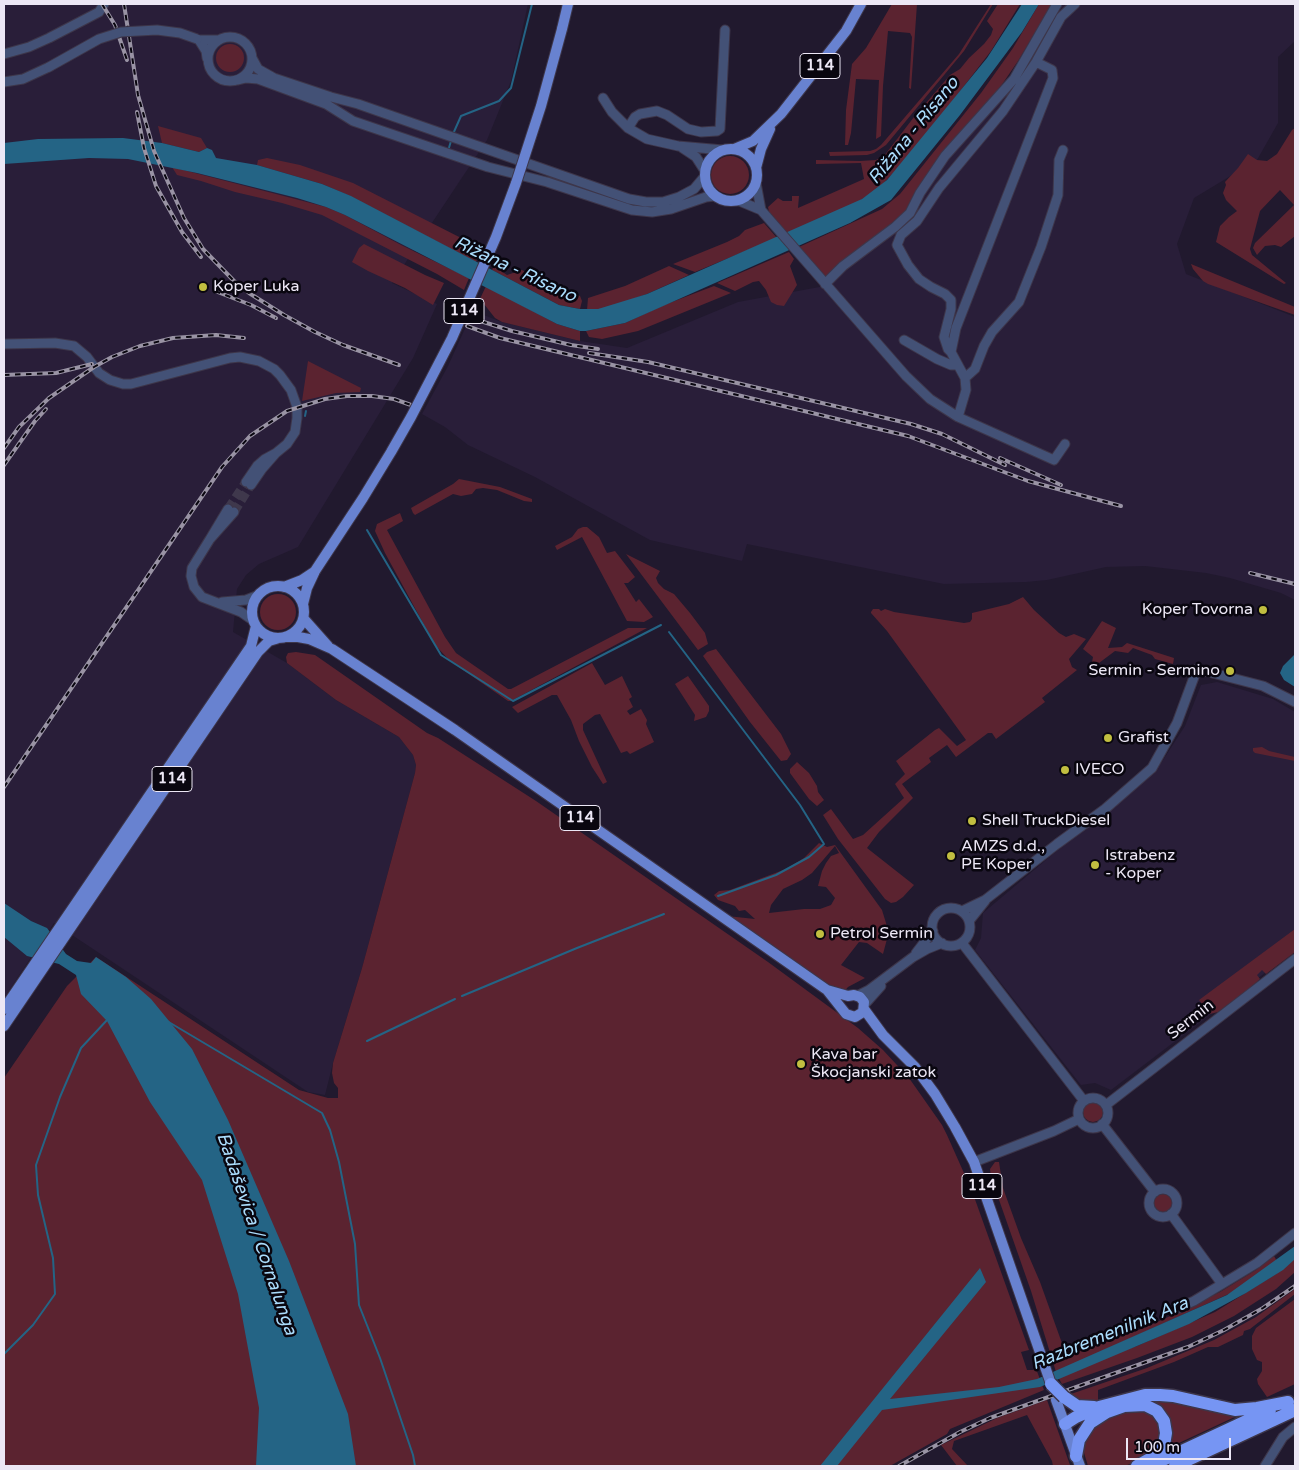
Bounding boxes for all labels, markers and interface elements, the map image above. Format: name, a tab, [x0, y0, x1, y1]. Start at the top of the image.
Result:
road number: 114	[800, 54, 840, 78]
water label: Rižana - Risano	[864, 73, 964, 189]
water label: Rižana - Risano	[451, 232, 579, 308]
place label: Koper Luka	[213, 277, 299, 297]
marker: Koper Luka	[197, 281, 209, 293]
road number: 114	[444, 298, 484, 324]
place label: Koper Tovorna	[1142, 600, 1253, 620]
marker: Koper Tovorna	[1257, 604, 1269, 616]
place label: Sermin - Sermino	[1089, 661, 1220, 681]
marker: Sermin - Sermino	[1224, 665, 1236, 677]
place label: Grafist	[1118, 728, 1169, 748]
marker: Grafist	[1102, 732, 1114, 744]
place label: IVECO	[1075, 760, 1125, 780]
marker: IVECO	[1059, 764, 1071, 776]
road number: 114	[152, 766, 192, 792]
road number: 114	[560, 806, 600, 830]
place label: Shell TruckDiesel	[982, 811, 1110, 831]
marker: Shell TruckDiesel	[966, 815, 978, 827]
place label: AMZS d.d., PE Koper	[961, 837, 1045, 875]
place label: Istrabenz - Koper	[1105, 846, 1175, 884]
marker: AMZS d.d., PE Koper	[945, 850, 957, 862]
marker: Istrabenz - Koper	[1089, 859, 1101, 871]
place label: Petrol Sermin	[830, 924, 933, 944]
marker: Petrol Sermin	[814, 928, 826, 940]
street label: Sermin	[1164, 996, 1218, 1044]
place label: Kava bar Škocjanski zatok	[811, 1045, 936, 1083]
marker: Kava bar Škocjanski zatok	[795, 1058, 807, 1070]
water label: Badaševica / Cornalunga	[211, 1130, 301, 1338]
road number: 114	[962, 1174, 1002, 1198]
water label: Razbremenilnik Ara	[1029, 1293, 1191, 1375]
scale bar	[1129, 1428, 1234, 1460]
text: 100 m	[1134, 1438, 1180, 1456]

